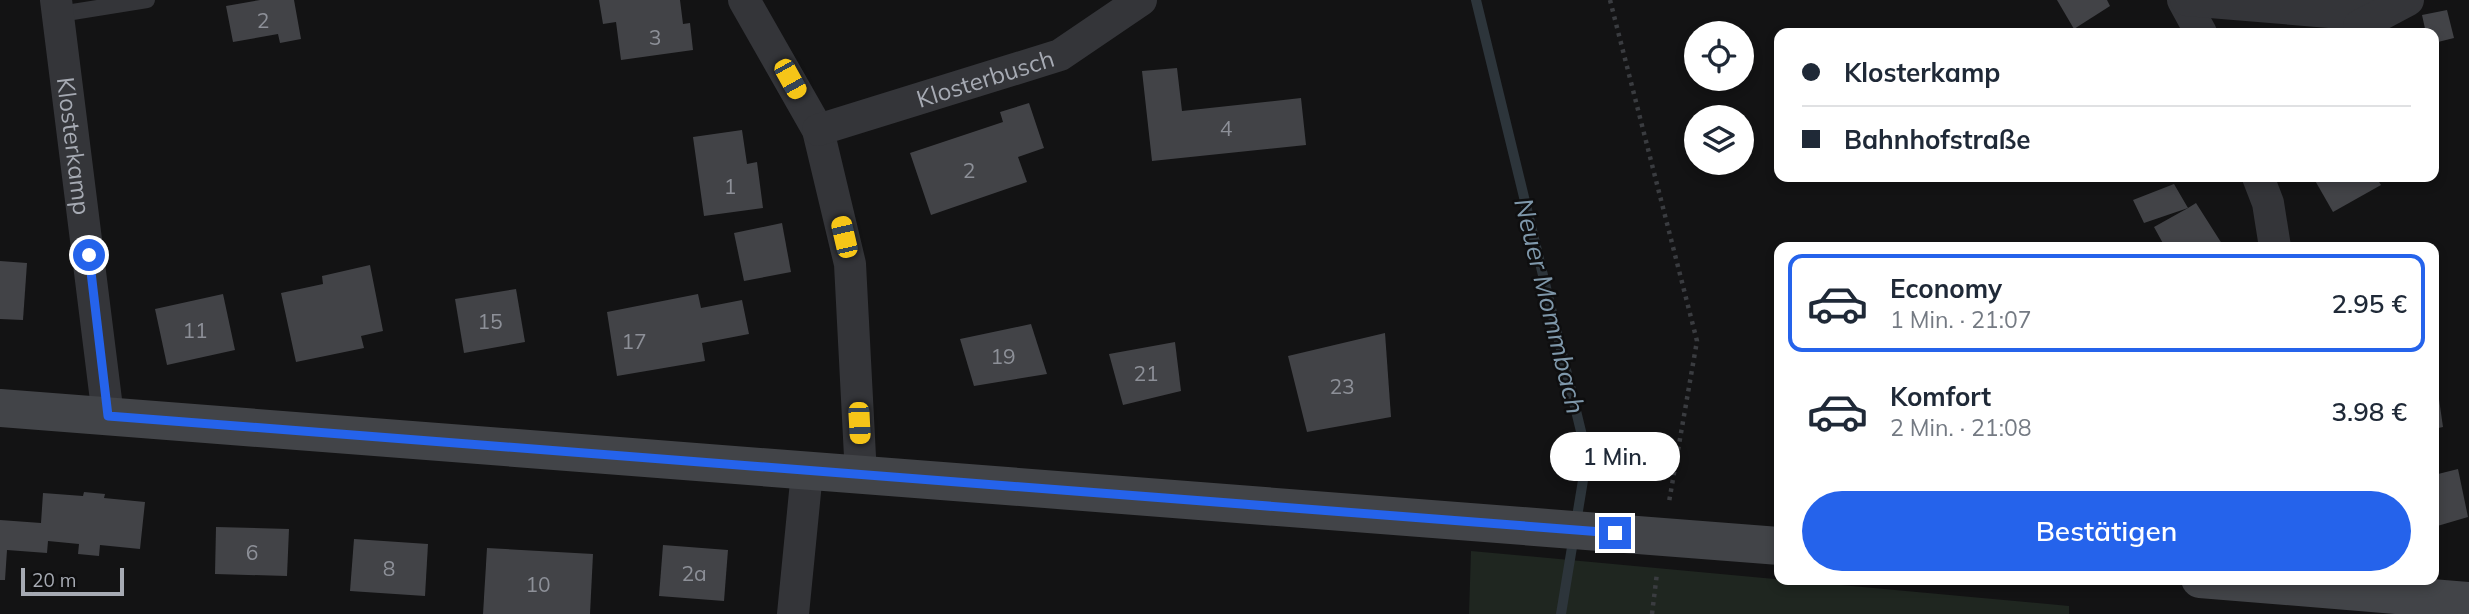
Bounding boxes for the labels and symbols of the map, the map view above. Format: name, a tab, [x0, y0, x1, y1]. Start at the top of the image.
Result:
house number: 2	[257, 7, 269, 33]
house number: 3	[649, 24, 661, 50]
street label: Klosterbusch	[913, 43, 1058, 114]
car	[771, 56, 810, 102]
street label: Klosterkamp	[51, 75, 98, 217]
house number: 4	[1220, 115, 1233, 141]
house number: 2	[963, 157, 975, 183]
house number: 1	[724, 173, 736, 199]
water label: Neuer Mommbach	[1507, 195, 1593, 417]
car	[830, 214, 859, 260]
route start	[73, 239, 105, 271]
house number: 15	[477, 308, 503, 334]
house number: 11	[182, 317, 208, 343]
house number: 17	[621, 328, 647, 354]
house number: 19	[990, 343, 1016, 369]
house number: 21	[1133, 360, 1159, 386]
house number: 23	[1329, 373, 1355, 399]
car	[848, 401, 871, 445]
callout: 1 Min.	[1550, 432, 1680, 480]
route end	[1599, 517, 1631, 549]
house number: 6	[246, 539, 258, 565]
house number: 8	[383, 555, 395, 581]
house number: 2a	[681, 560, 707, 586]
scale bar	[21, 565, 124, 597]
house number: 10	[525, 571, 551, 597]

